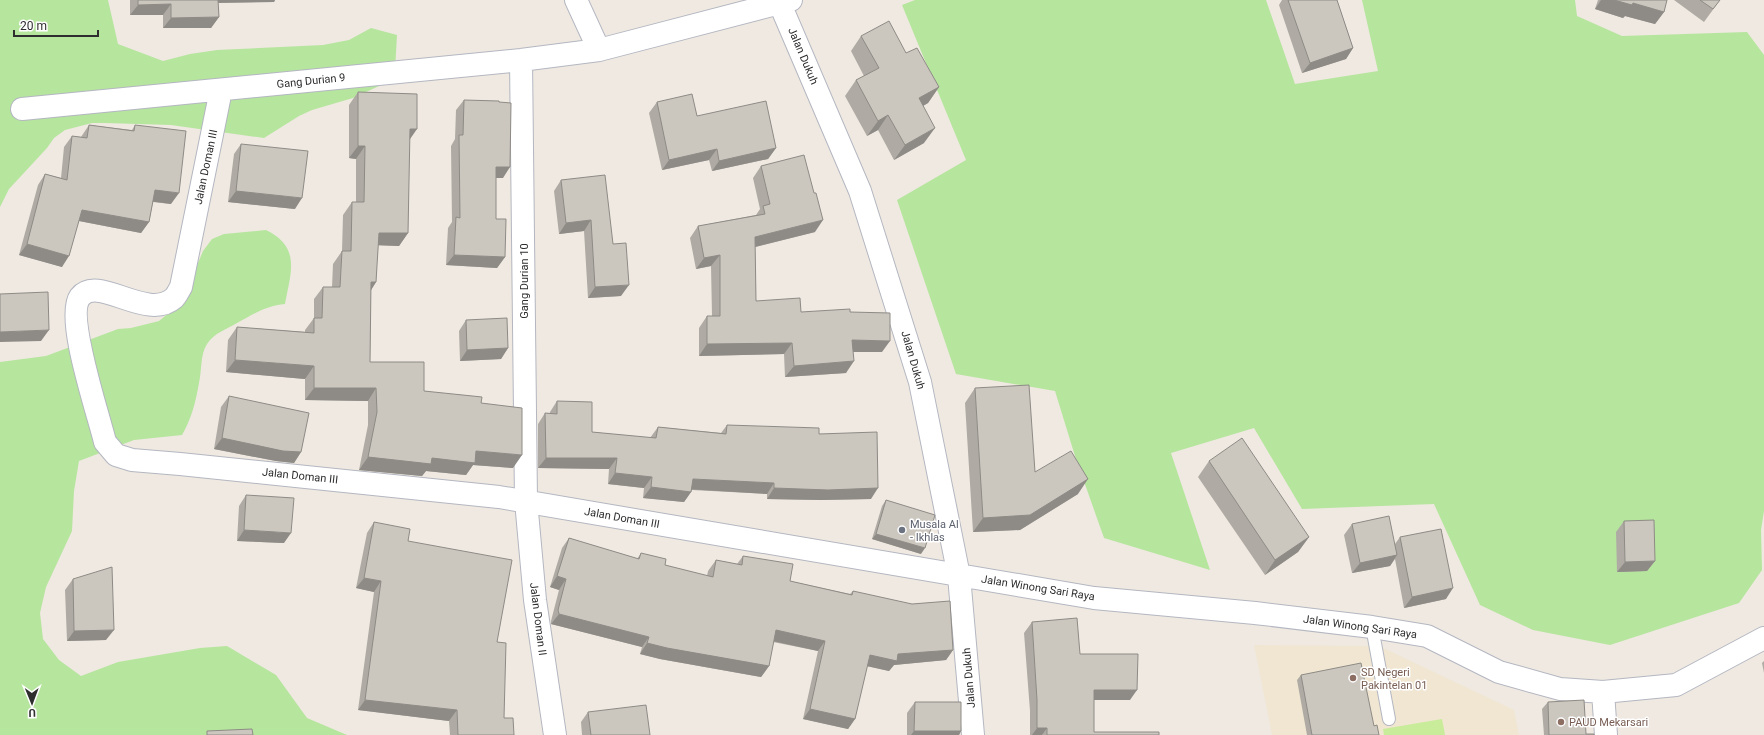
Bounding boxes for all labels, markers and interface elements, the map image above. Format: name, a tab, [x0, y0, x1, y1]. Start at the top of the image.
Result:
scale bar	[14, 12, 98, 38]
text: 20 m	[20, 19, 47, 33]
street label: Jalan Dukuh	[785, 26, 821, 86]
street label: Gang Durian 9	[276, 71, 346, 91]
street label: Jalan Doman III	[192, 128, 220, 206]
street label: Gang Durian 10	[518, 243, 531, 319]
street label: Jalan Dukuh	[898, 329, 928, 391]
street label: Jalan Doman III	[261, 466, 339, 486]
street label: Jalan Doman III	[583, 505, 661, 531]
place label: Musala Al - Ikhlas	[910, 518, 959, 544]
marker: Musala Al - Ikhlas	[897, 525, 907, 535]
street label: Jalan Winong Sari Raya	[980, 573, 1096, 603]
street label: Jalan Doman II	[527, 582, 549, 656]
street label: Jalan Winong Sari Raya	[1302, 613, 1418, 641]
street label: Jalan Dukuh	[960, 647, 978, 709]
place label: SD Negeri Pakintelan 01	[1361, 666, 1427, 692]
marker: SD Negeri Pakintelan 01	[1348, 673, 1358, 683]
north arrow	[12, 683, 52, 723]
text: U	[28, 706, 36, 719]
place label: PAUD Mekarsari	[1569, 716, 1648, 729]
marker: PAUD Mekarsari	[1556, 717, 1566, 727]

